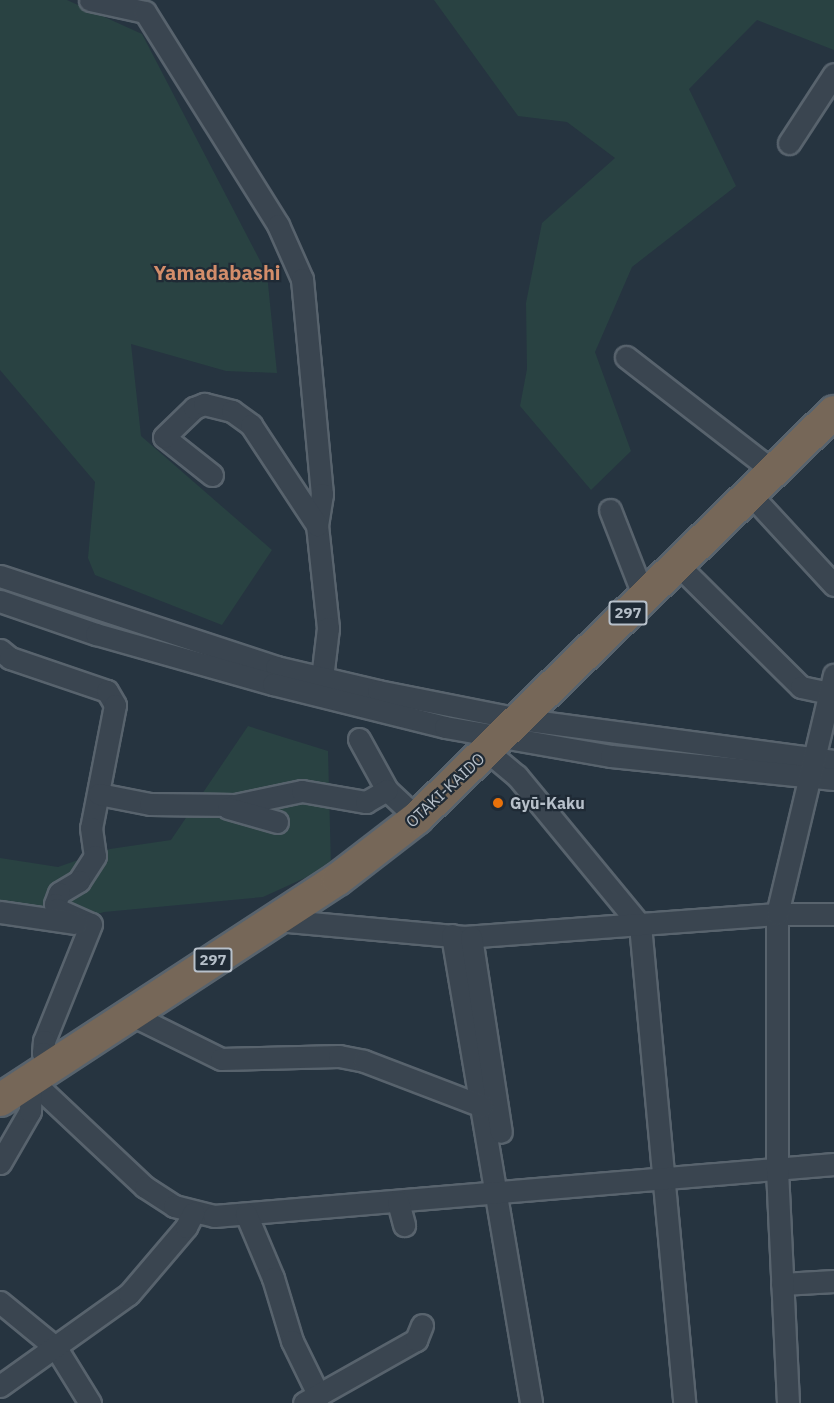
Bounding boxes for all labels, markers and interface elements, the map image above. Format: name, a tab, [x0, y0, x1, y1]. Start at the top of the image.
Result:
district label: Yamadabashi	[153, 260, 281, 284]
road number: 297	[608, 601, 648, 625]
street label: OTAKI-KAIDO	[402, 749, 488, 831]
place label: Gyū-Kaku	[510, 793, 585, 813]
marker: Gyū-Kaku	[491, 796, 505, 810]
road number: 297	[194, 948, 232, 972]

